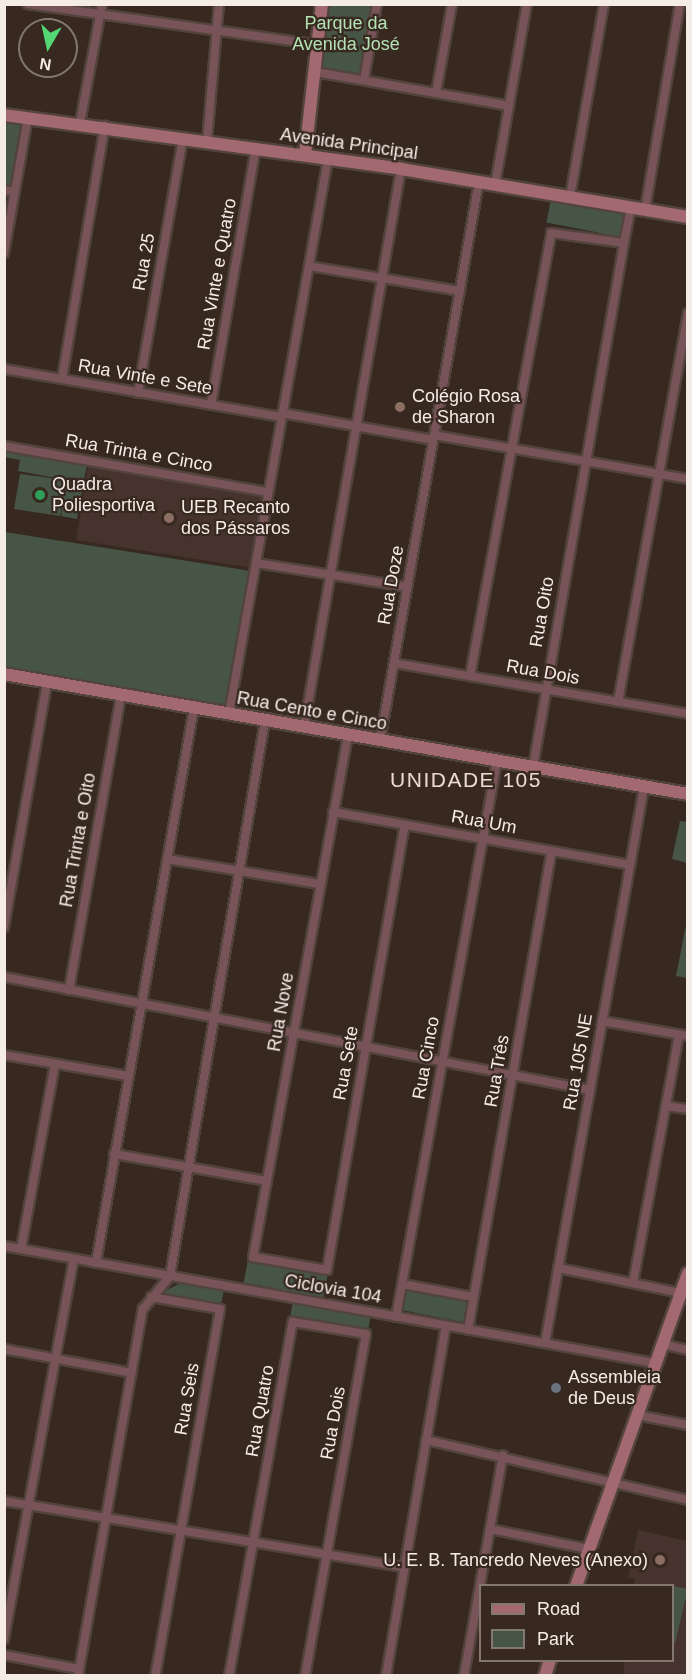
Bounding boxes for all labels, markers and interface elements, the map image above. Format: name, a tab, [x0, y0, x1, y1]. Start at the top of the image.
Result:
park label: Parque da Avenida José	[292, 13, 400, 56]
north arrow	[18, 18, 78, 78]
text: N	[38, 55, 52, 74]
street label: Avenida Principal	[279, 124, 419, 164]
street label: Rua Vinte e Quatro	[193, 196, 241, 352]
street label: Rua 25	[128, 232, 160, 292]
street label: Rua Vinte e Sete	[76, 355, 214, 399]
place label: Colégio Rosa de Sharon	[412, 386, 520, 428]
marker: Colégio Rosa de Sharon	[393, 400, 407, 414]
street label: Rua Trinta e Cinco	[64, 429, 214, 477]
place label: Quadra Poliesportiva	[52, 474, 155, 516]
marker: Quadra Poliesportiva	[33, 488, 47, 502]
place label: UEB Recanto dos Pássaros	[181, 497, 290, 540]
marker: UEB Recanto dos Pássaros	[162, 511, 176, 525]
street label: Rua Doze	[373, 544, 409, 626]
street label: Rua Oito	[525, 575, 559, 649]
street label: Rua Dois	[505, 655, 581, 689]
street label: Rua Cento e Cinco	[235, 687, 389, 735]
district label: UNIDADE 105	[390, 767, 542, 793]
street label: Rua Trinta e Oito	[56, 771, 100, 909]
street label: Rua Um	[450, 806, 518, 838]
street label: Rua Nove	[263, 971, 299, 1053]
street label: Rua 105 NE	[559, 1012, 597, 1112]
street label: Rua Cinco	[408, 1015, 444, 1101]
street label: Rua Sete	[329, 1024, 363, 1102]
street label: Rua Três	[480, 1033, 514, 1109]
street label: Ciclovia 104	[283, 1270, 383, 1308]
street label: Rua Seis	[170, 1361, 204, 1437]
street label: Rua Quatro	[241, 1363, 279, 1459]
place label: Assembleia de Deus	[568, 1367, 661, 1410]
marker: Assembleia de Deus	[549, 1381, 563, 1395]
street label: Rua Dois	[316, 1385, 350, 1461]
place label: U. E. B. Tancredo Neves (Anexo)	[383, 1549, 648, 1571]
marker: U. E. B. Tancredo Neves (Anexo)	[653, 1553, 667, 1567]
legend	[479, 1584, 674, 1662]
text: Road	[537, 1599, 580, 1619]
text: Park	[537, 1629, 574, 1649]

